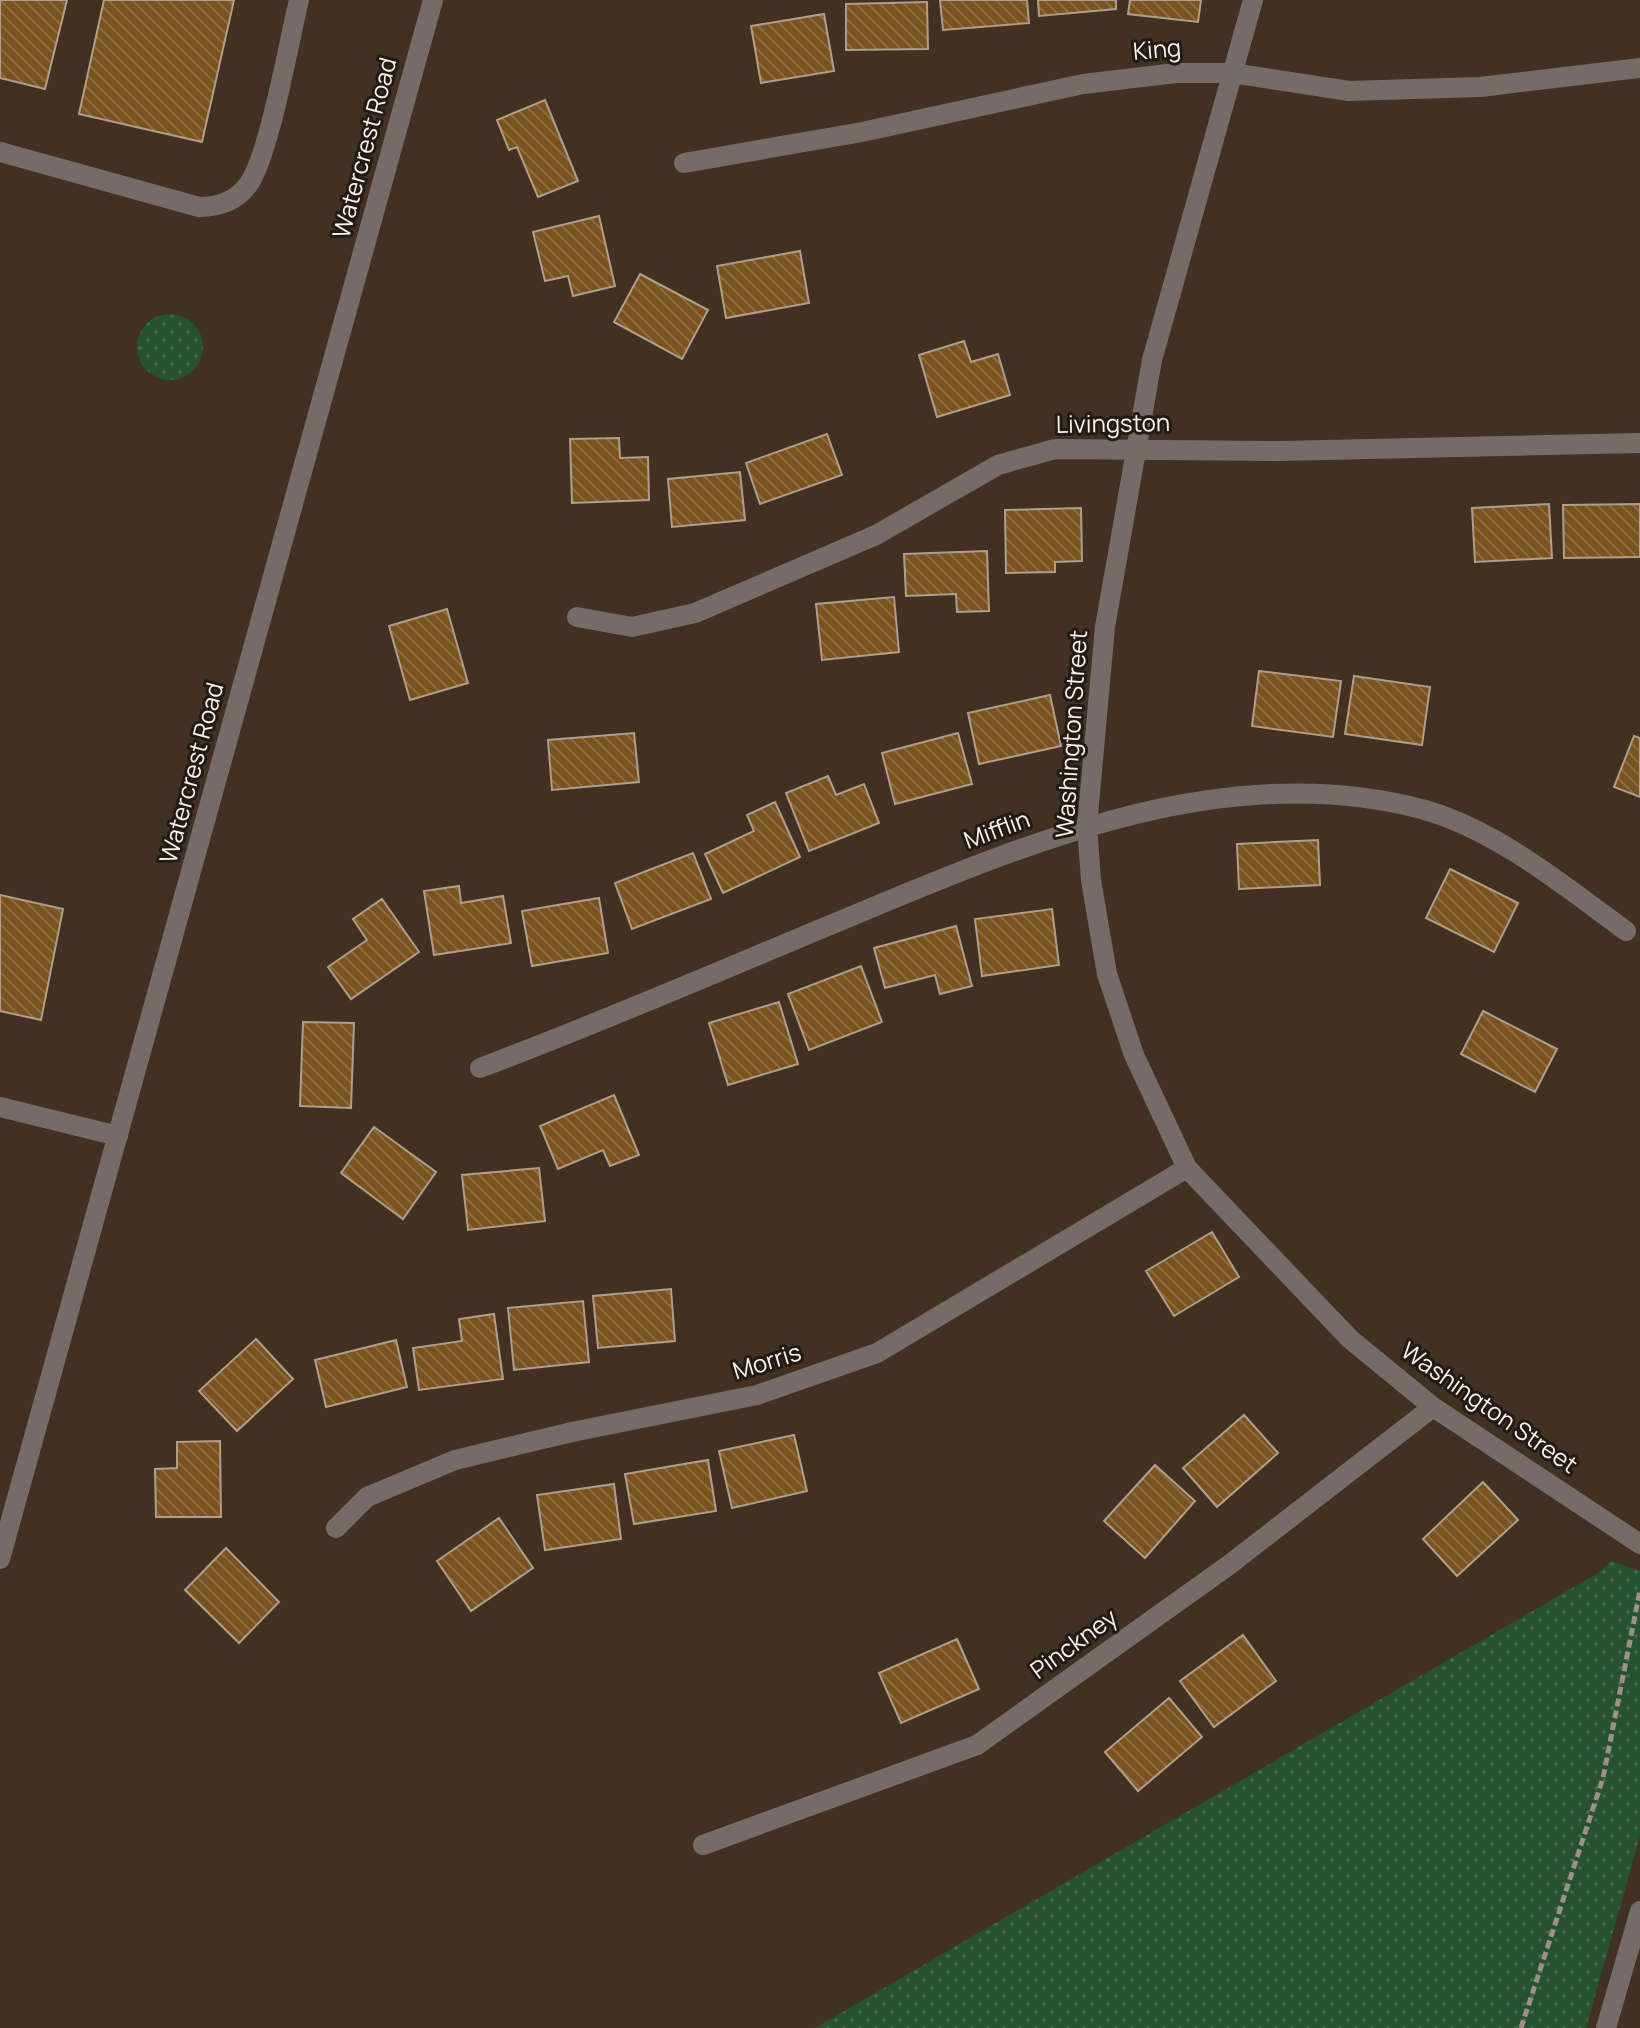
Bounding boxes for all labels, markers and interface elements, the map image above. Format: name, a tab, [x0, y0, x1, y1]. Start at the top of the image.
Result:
street label: King	[1131, 30, 1182, 67]
street label: Watercrest Road	[324, 54, 404, 242]
street label: Livingston	[1056, 405, 1170, 440]
street label: Washington Street	[1047, 629, 1094, 839]
street label: Watercrest Road	[151, 679, 231, 867]
street label: Mifflin	[959, 801, 1034, 856]
street label: Washington Street	[1395, 1333, 1585, 1480]
street label: Morris	[728, 1335, 805, 1387]
street label: Pinckney	[1023, 1600, 1124, 1686]

